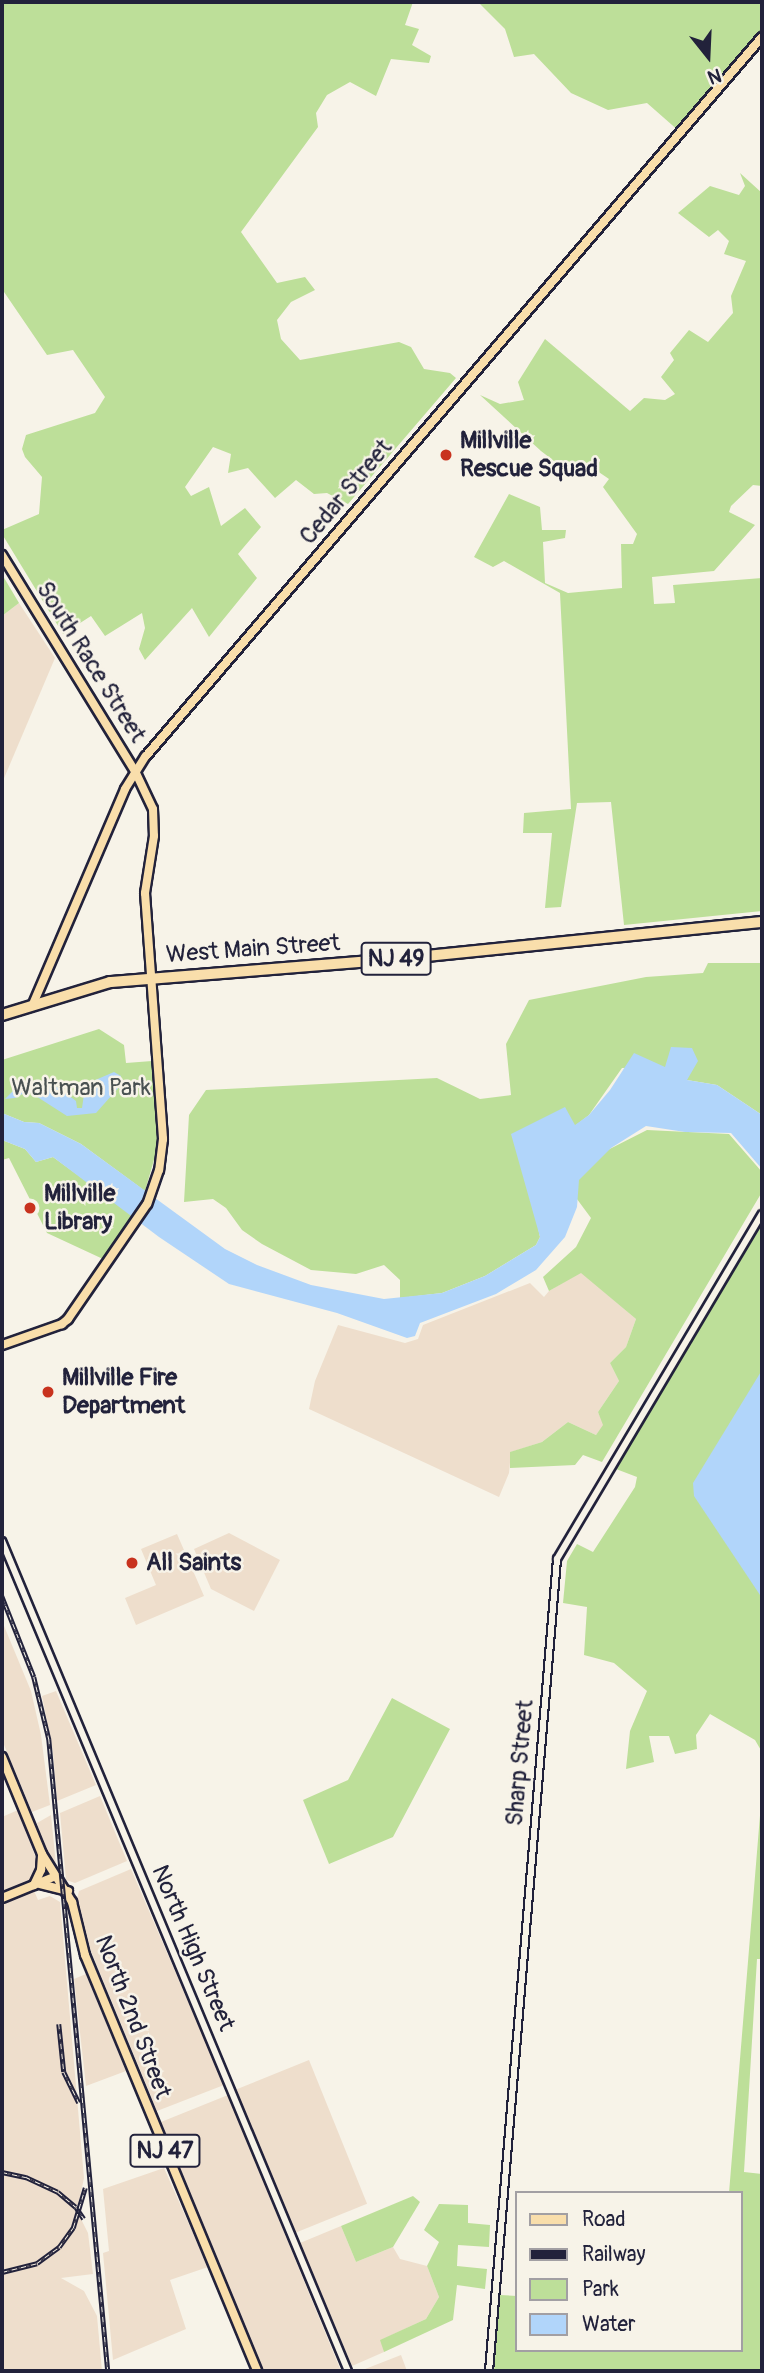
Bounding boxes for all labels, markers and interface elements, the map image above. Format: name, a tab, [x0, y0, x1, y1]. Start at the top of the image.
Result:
north arrow	[673, 21, 743, 91]
text: N	[705, 63, 724, 89]
place label: Millville Rescue Squad	[460, 427, 598, 483]
street label: Cedar Street	[294, 434, 398, 550]
marker: Millville Rescue Squad	[438, 447, 454, 463]
street label: South Race Street	[30, 576, 152, 748]
street label: West Main Street	[165, 929, 341, 969]
road number: NJ 49	[359, 940, 433, 978]
park label: Waltman Park	[11, 1074, 151, 1102]
place label: Millville Library	[44, 1180, 115, 1236]
marker: Millville Library	[22, 1200, 38, 1216]
place label: Millville Fire Department	[62, 1364, 185, 1420]
marker: Millville Fire Department	[40, 1384, 56, 1400]
place label: All Saints	[146, 1549, 241, 1577]
marker: All Saints	[124, 1555, 140, 1571]
street label: Sharp Street	[500, 1699, 540, 1827]
street label: North High Street	[145, 1861, 241, 2035]
street label: North 2nd Street	[89, 1931, 177, 2103]
road number: NJ 47	[128, 2132, 202, 2170]
legend	[516, 2191, 743, 2352]
text: Road	[582, 2206, 626, 2233]
text: Railway	[582, 2241, 646, 2268]
text: Park	[582, 2276, 619, 2303]
text: Water	[582, 2311, 635, 2338]

